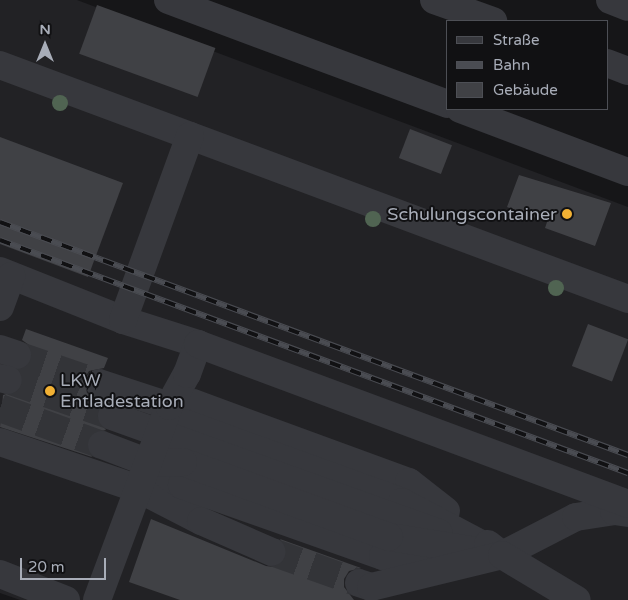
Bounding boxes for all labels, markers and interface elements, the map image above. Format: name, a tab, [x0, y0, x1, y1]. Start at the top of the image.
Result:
north arrow	[20, 20, 70, 70]
legend	[446, 20, 608, 110]
text: N	[39, 21, 51, 38]
text: Straße	[493, 31, 539, 49]
text: Bahn	[493, 56, 530, 74]
text: Gebäude	[493, 81, 558, 99]
place label: Schulungscontainer	[387, 203, 557, 225]
marker: Schulungscontainer	[561, 208, 573, 220]
place label: LKW Entladestation	[60, 370, 184, 412]
marker: LKW Entladestation	[44, 385, 56, 397]
scale bar	[22, 548, 109, 580]
text: 20 m	[28, 558, 65, 576]

